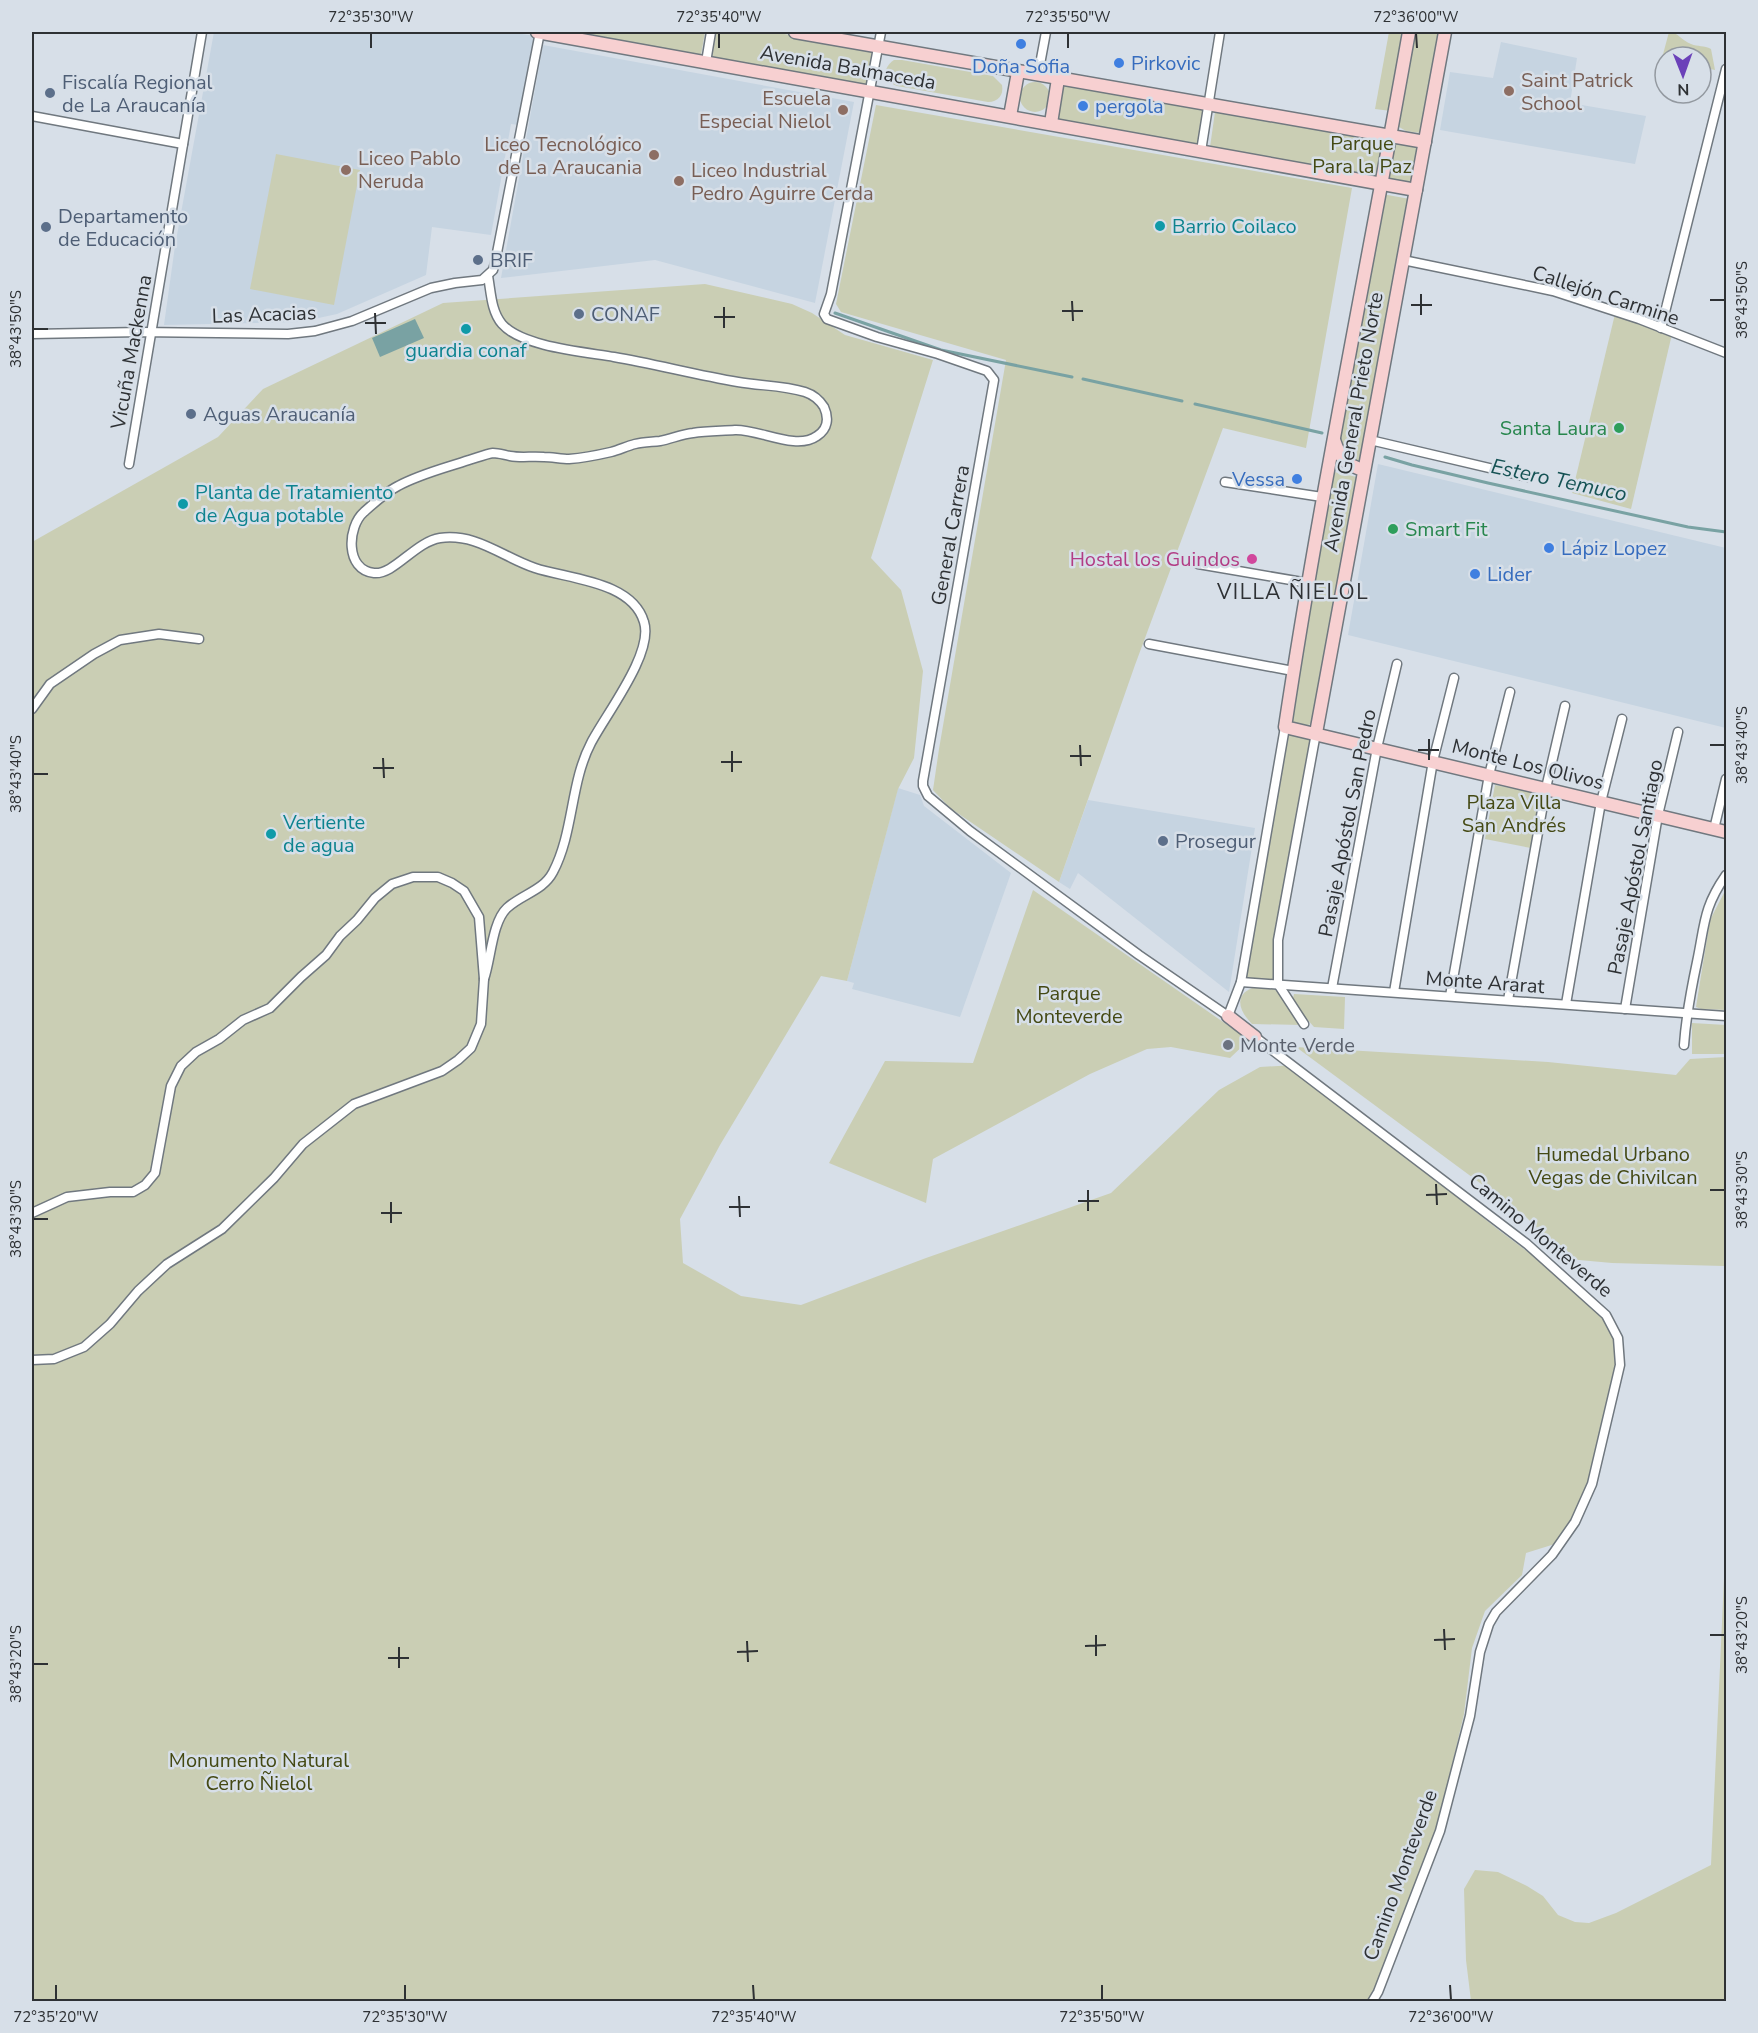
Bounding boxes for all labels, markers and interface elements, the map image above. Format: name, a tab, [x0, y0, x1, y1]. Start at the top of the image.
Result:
text: 72°35'30"W	[328, 7, 414, 27]
text: 72°35'40"W	[676, 7, 762, 27]
text: 72°35'50"W	[1025, 7, 1111, 27]
text: 72°36'00"W	[1373, 7, 1459, 27]
marker: Doña Sofia	[1014, 37, 1028, 51]
street label: Avenida Balmaceda	[758, 39, 938, 96]
north arrow	[1653, 45, 1713, 105]
place label: Pirkovic	[1131, 50, 1200, 77]
place label: Doña Sofia	[972, 53, 1070, 80]
marker: Pirkovic	[1112, 56, 1126, 70]
place label: Saint Patrick School	[1521, 67, 1634, 117]
place label: Fiscalía Regional de La Araucanía	[62, 69, 213, 119]
text: N	[1677, 78, 1689, 100]
marker: Saint Patrick School	[1502, 84, 1516, 98]
place label: Escuela Especial Nielol	[699, 85, 831, 135]
marker: Fiscalía Regional de La Araucanía	[43, 86, 57, 100]
place label: pergola	[1095, 93, 1164, 120]
marker: pergola	[1076, 99, 1090, 113]
marker: Escuela Especial Nielol	[836, 103, 850, 117]
park label: Parque Para la Paz	[1312, 130, 1412, 180]
place label: Liceo Tecnológico de La Araucania	[484, 131, 642, 181]
place label: Liceo Pablo Neruda	[358, 145, 461, 195]
marker: Liceo Tecnológico de La Araucania	[647, 148, 661, 162]
place label: Liceo Industrial Pedro Aguirre Cerda	[691, 157, 874, 207]
marker: Liceo Pablo Neruda	[339, 163, 353, 177]
marker: Liceo Industrial Pedro Aguirre Cerda	[672, 174, 686, 188]
place label: Departamento de Educación	[58, 203, 188, 253]
place label: Barrio Coilaco	[1172, 213, 1297, 240]
marker: Barrio Coilaco	[1153, 219, 1167, 233]
marker: Departamento de Educación	[39, 220, 53, 234]
place label: BRIF	[490, 247, 533, 274]
marker: BRIF	[471, 253, 485, 267]
street label: Callejón Carmine	[1529, 259, 1683, 332]
text: 38°43'50"S	[1732, 261, 1752, 339]
street label: Vicuña Mackenna	[104, 273, 158, 433]
text: 38°43'50"S	[6, 290, 26, 368]
street label: Avenida General Prieto Norte	[1317, 290, 1390, 554]
street label: Las Acacias	[211, 299, 317, 330]
place label: CONAF	[591, 301, 660, 328]
marker: CONAF	[572, 307, 586, 321]
marker: guardia conaf	[459, 322, 473, 336]
place label: guardia conaf	[405, 337, 527, 364]
place label: Aguas Araucanía	[203, 401, 356, 428]
marker: Aguas Araucanía	[184, 407, 198, 421]
place label: Santa Laura	[1500, 415, 1607, 442]
marker: Santa Laura	[1612, 421, 1626, 435]
water label: Estero Temuco	[1489, 452, 1629, 508]
street label: General Carrera	[925, 463, 976, 607]
place label: Vessa	[1231, 466, 1285, 493]
marker: Vessa	[1290, 472, 1304, 486]
place label: Planta de Tratamiento de Agua potable	[195, 479, 393, 529]
marker: Planta de Tratamiento de Agua potable	[176, 497, 190, 511]
place label: Smart Fit	[1405, 516, 1488, 543]
marker: Smart Fit	[1386, 522, 1400, 536]
place label: Lápiz Lopez	[1561, 535, 1667, 562]
marker: Lápiz Lopez	[1542, 541, 1556, 555]
place label: Hostal los Guindos	[1070, 546, 1240, 573]
marker: Hostal los Guindos	[1245, 552, 1259, 566]
place label: Lider	[1487, 561, 1532, 588]
marker: Lider	[1468, 567, 1482, 581]
district label: VILLA ÑIELOL	[1216, 578, 1369, 606]
text: 38°43'40"S	[1732, 706, 1752, 784]
street label: Pasaje Apóstol San Pedro	[1312, 707, 1383, 939]
street label: Monte Los Olivos	[1449, 733, 1607, 796]
text: 38°43'40"S	[6, 735, 26, 813]
street label: Pasaje Apóstol Santiago	[1601, 757, 1670, 977]
park label: Plaza Villa San Andrés	[1462, 789, 1566, 839]
place label: Vertiente de agua	[282, 809, 365, 859]
marker: Vertiente de agua	[264, 827, 278, 841]
place label: Prosegur	[1175, 828, 1256, 855]
marker: Prosegur	[1156, 834, 1170, 848]
street label: Monte Ararat	[1425, 965, 1546, 1000]
park label: Parque Monteverde	[1015, 980, 1123, 1030]
place label: Monte Verde	[1240, 1032, 1355, 1059]
marker: Monte Verde	[1221, 1038, 1235, 1052]
park label: Humedal Urbano Vegas de Chivilcan	[1527, 1141, 1698, 1191]
text: 38°43'30"S	[1732, 1151, 1752, 1229]
street label: Camino Monteverde	[1463, 1167, 1618, 1304]
text: 38°43'30"S	[6, 1180, 26, 1258]
text: 38°43'20"S	[1732, 1596, 1752, 1674]
text: 38°43'20"S	[6, 1625, 26, 1703]
park label: Monumento Natural Cerro Ñielol	[169, 1747, 349, 1797]
street label: Camino Monteverde	[1357, 1786, 1444, 1964]
text: 72°35'20"W	[13, 2007, 99, 2027]
text: 72°35'30"W	[362, 2007, 448, 2027]
text: 72°35'40"W	[711, 2007, 797, 2027]
text: 72°35'50"W	[1059, 2007, 1145, 2027]
text: 72°36'00"W	[1408, 2007, 1494, 2027]

